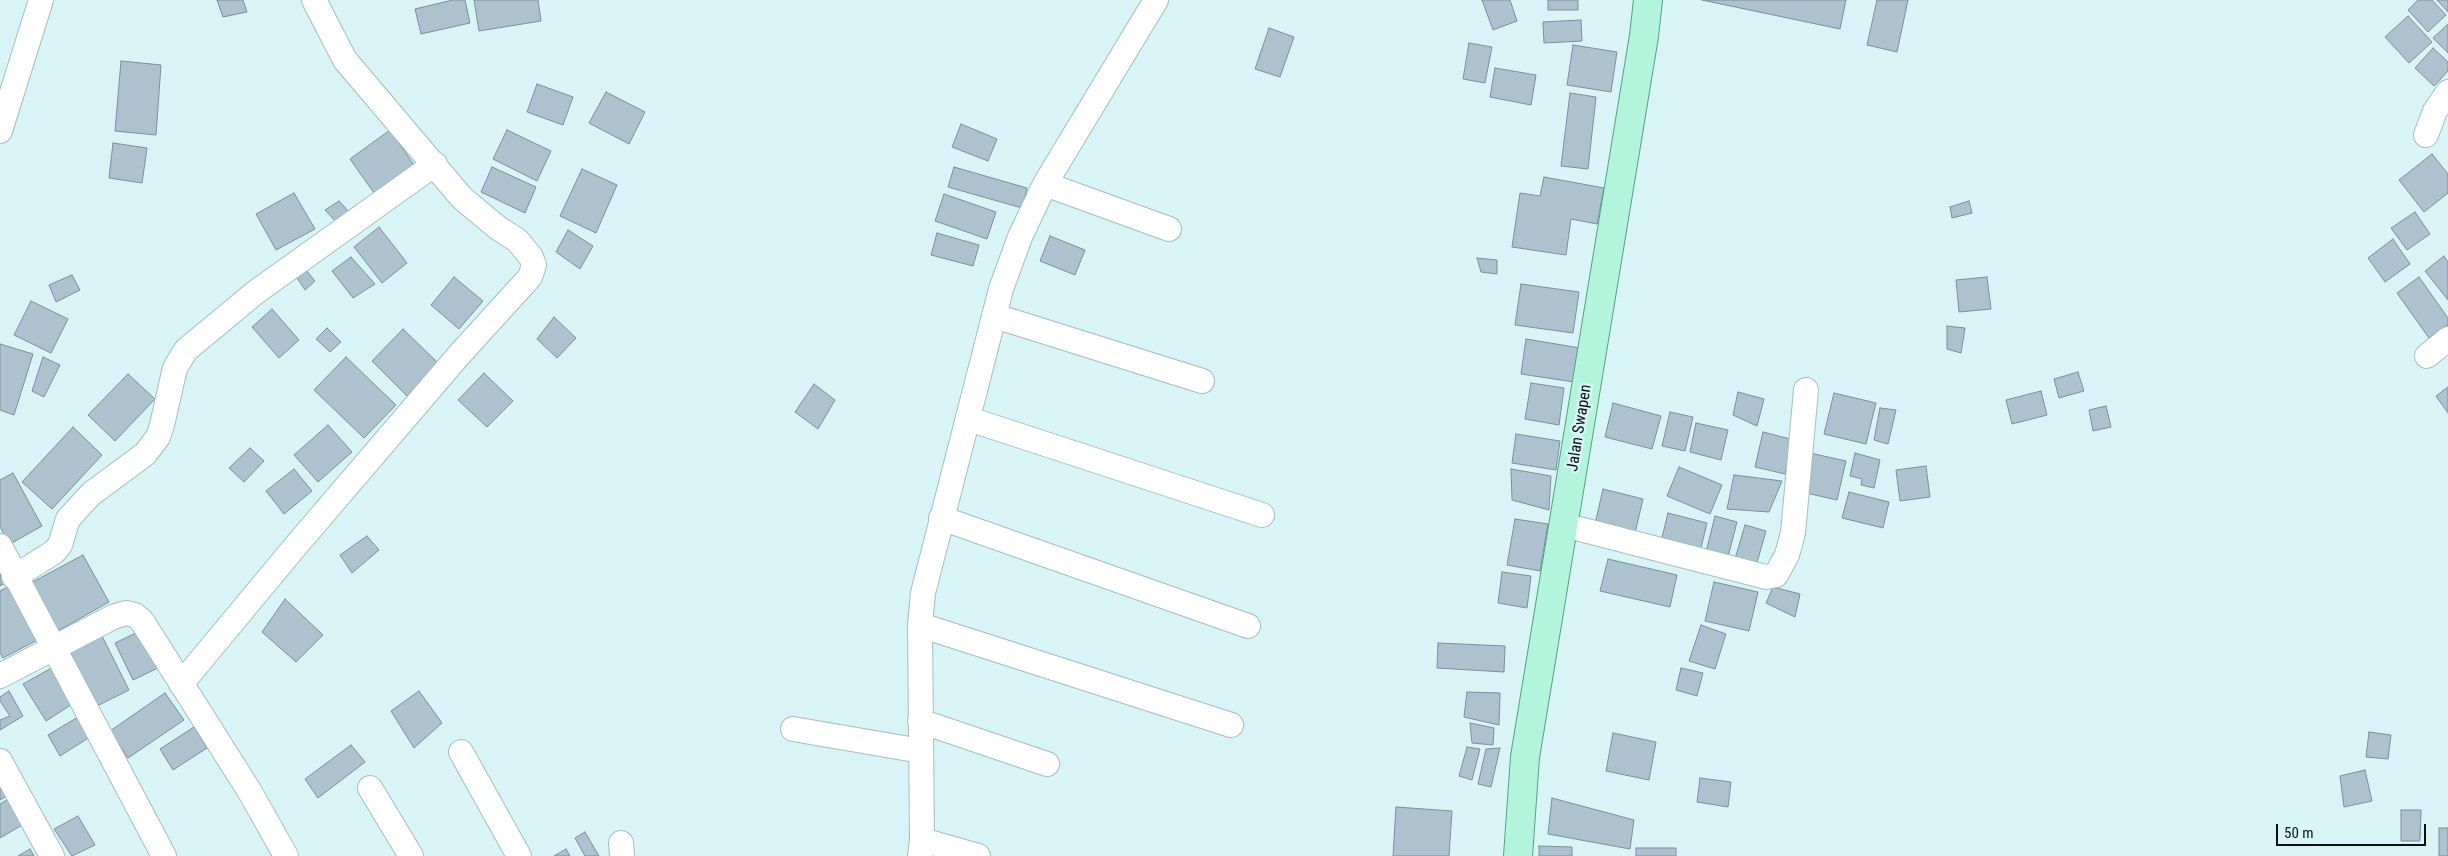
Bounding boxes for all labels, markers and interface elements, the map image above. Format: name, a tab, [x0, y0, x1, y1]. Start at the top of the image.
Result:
street label: Jalan Swapen	[1564, 383, 1596, 473]
scale bar	[2278, 814, 2428, 846]
text: 50 m	[2284, 824, 2314, 842]

